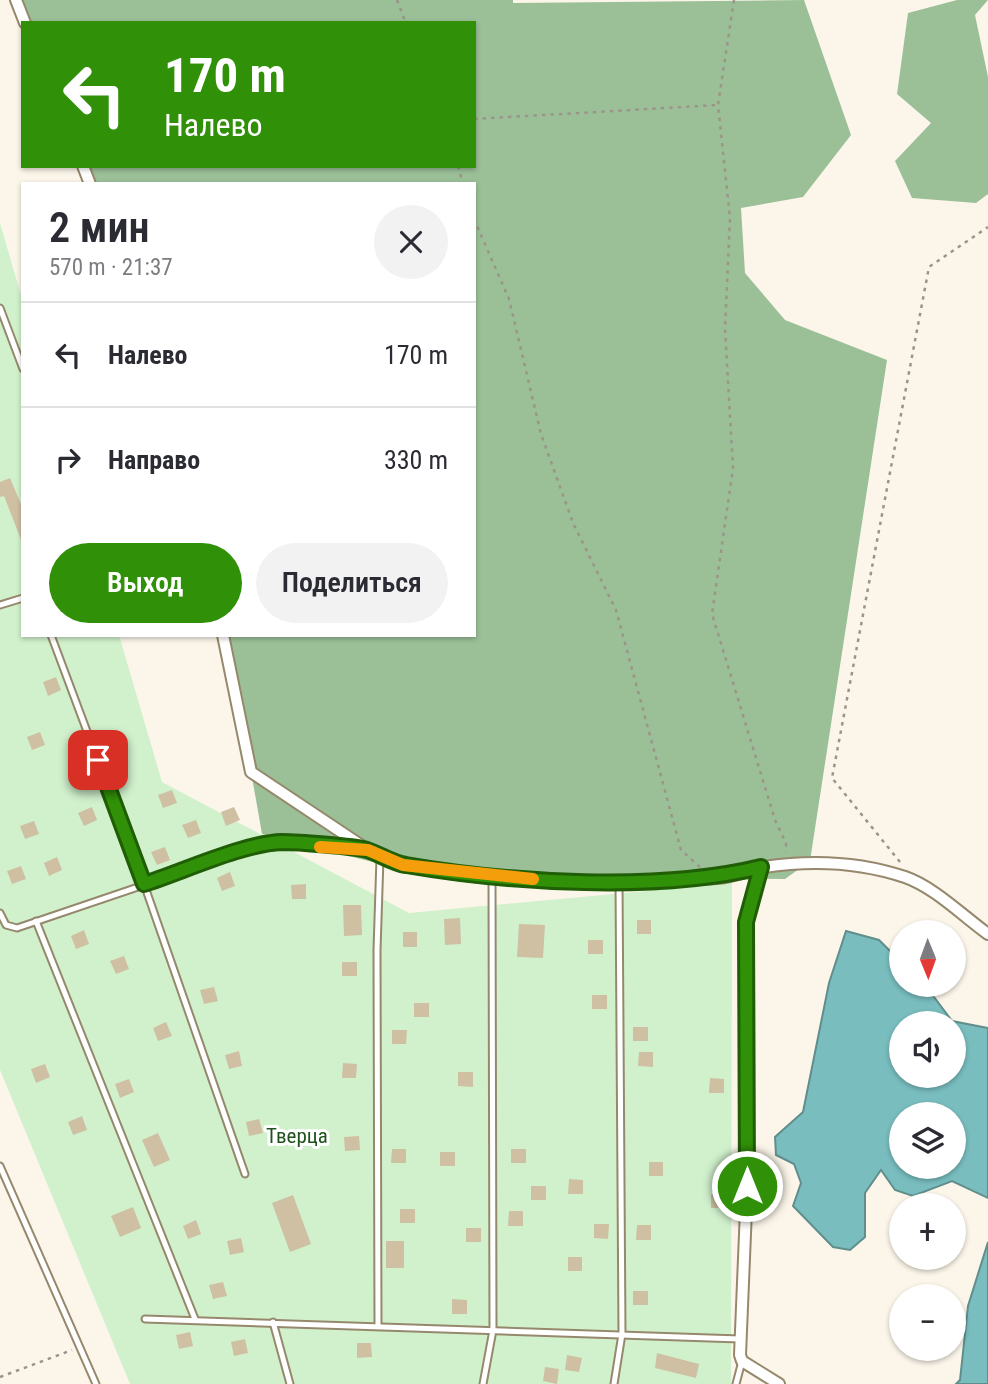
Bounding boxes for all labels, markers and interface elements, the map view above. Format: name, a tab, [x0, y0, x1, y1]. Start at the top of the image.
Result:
text: 170 m	[164, 47, 286, 104]
icon: left	[49, 49, 140, 140]
text: Налево	[164, 106, 263, 144]
text: 2 мин	[49, 203, 150, 252]
button: close	[374, 205, 448, 279]
text: 570 m · 21:37	[49, 254, 173, 281]
icon: left	[49, 336, 87, 374]
text: Налево	[108, 340, 188, 370]
text: 170 m	[384, 340, 448, 370]
icon: right	[49, 441, 87, 479]
text: Направо	[108, 445, 200, 475]
text: 330 m	[384, 445, 448, 475]
button: Выход	[49, 543, 242, 623]
button: Поделиться	[256, 543, 448, 623]
pin	[68, 730, 128, 790]
icon: arrive	[79, 741, 117, 779]
north arrow	[889, 920, 966, 998]
map controls	[889, 920, 966, 1361]
button: sound	[889, 1011, 966, 1088]
button: layers	[889, 1102, 966, 1179]
park label: Тверца	[266, 1124, 328, 1148]
position arrow	[710, 1149, 784, 1223]
button: +	[889, 1193, 966, 1270]
button: −	[889, 1284, 966, 1361]

